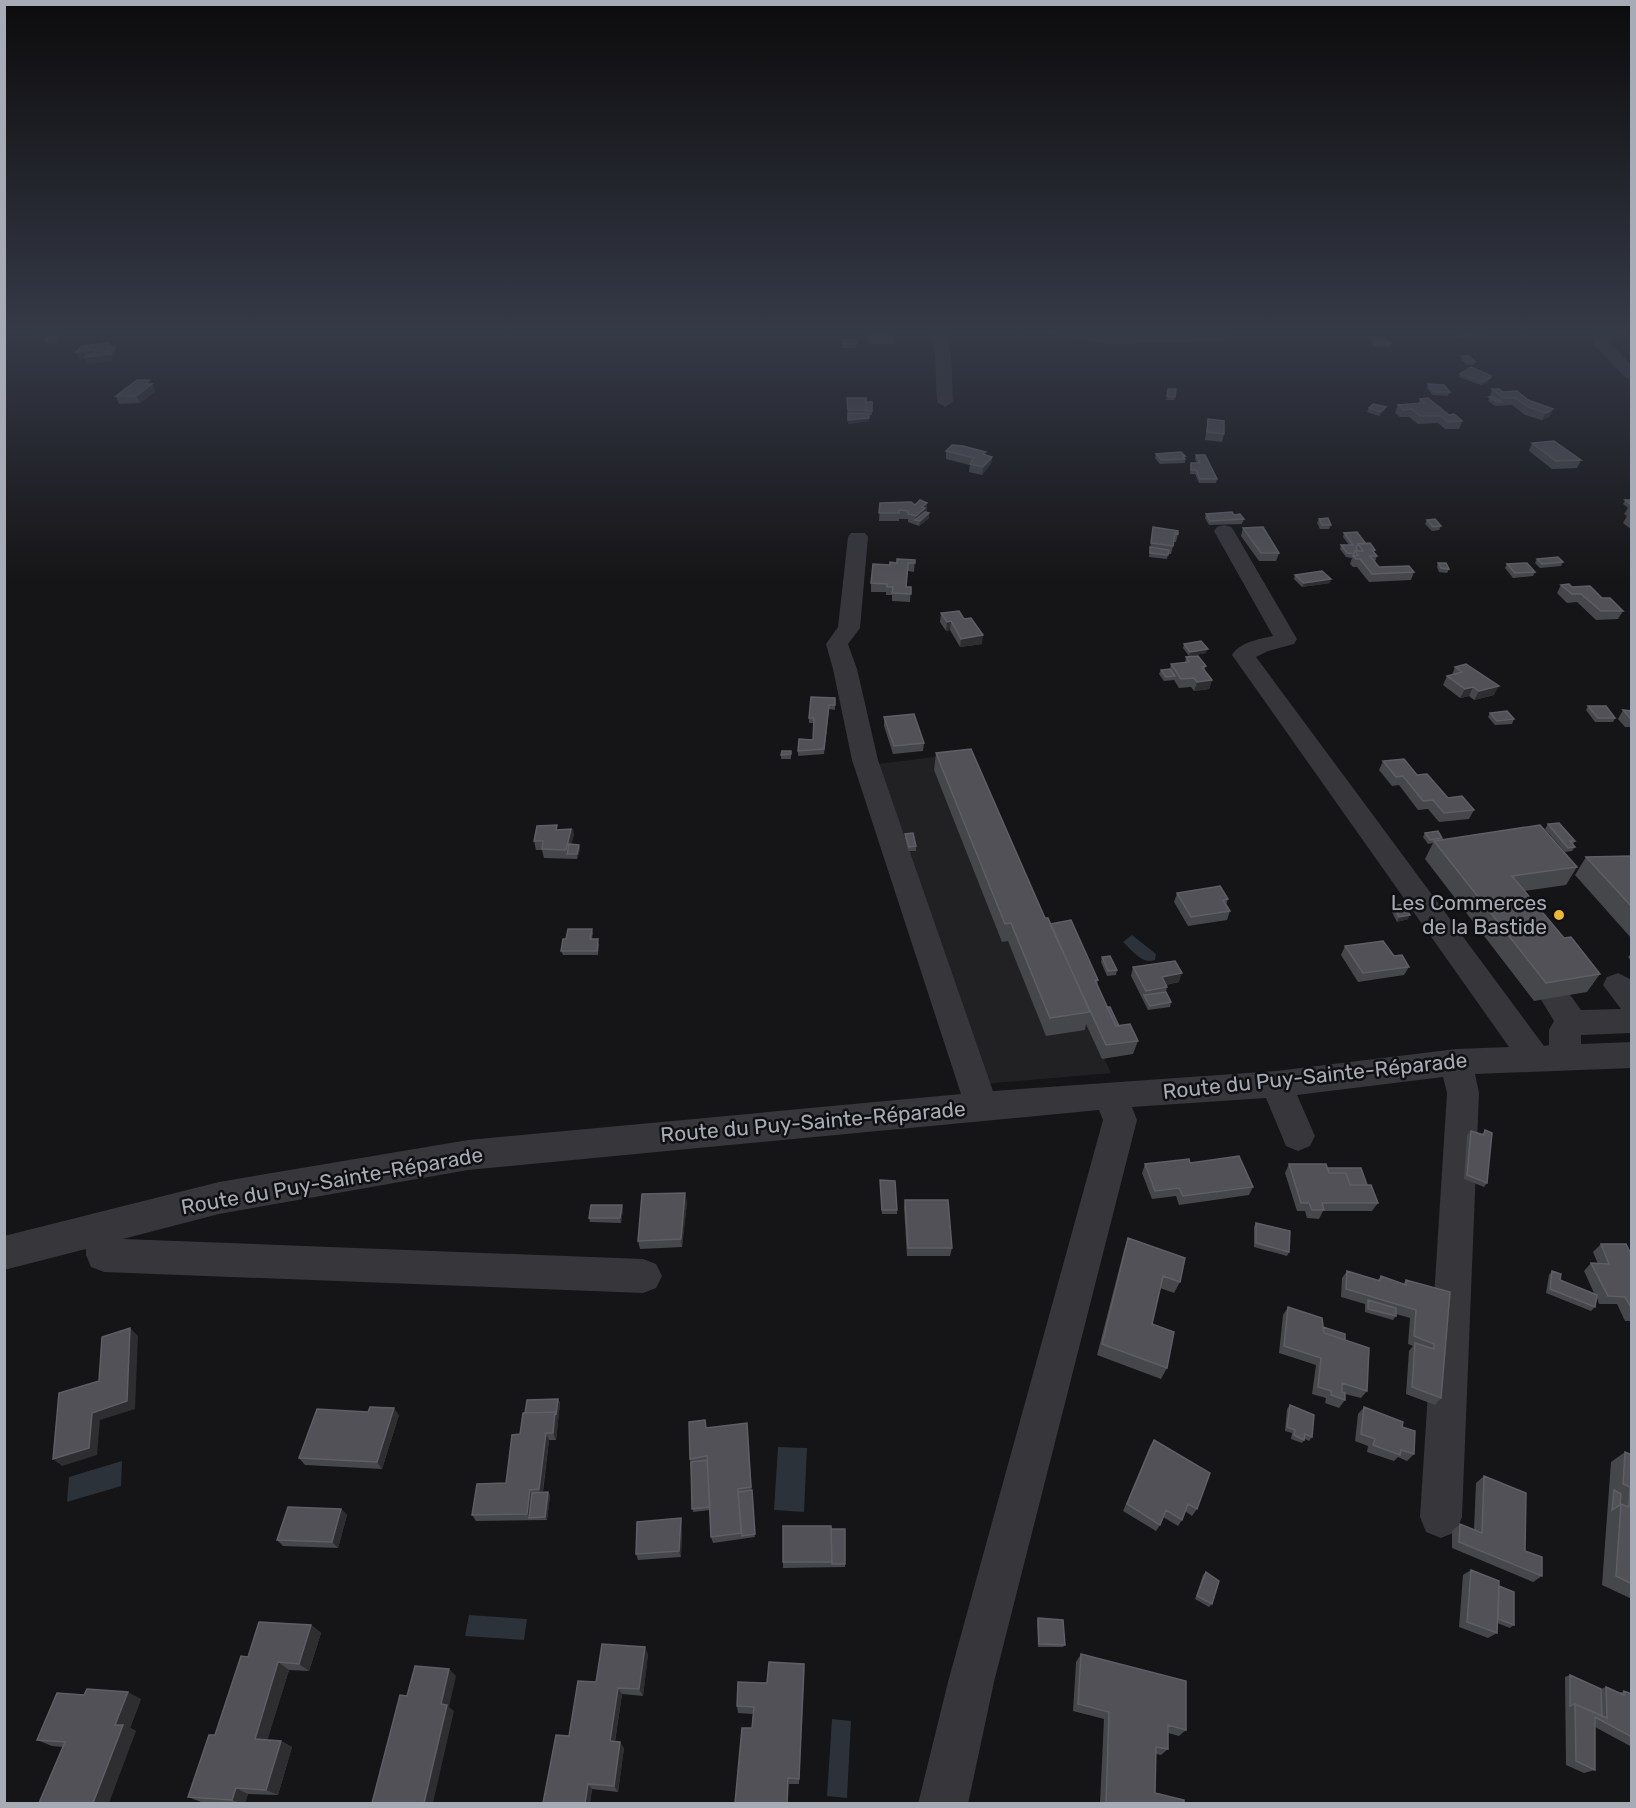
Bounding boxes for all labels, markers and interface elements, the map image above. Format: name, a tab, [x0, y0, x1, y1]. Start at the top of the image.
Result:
place label: Les Commerces de la Bastide	[1391, 890, 1547, 939]
marker: Les Commerces de la Bastide	[1552, 908, 1566, 922]
street label: Route du Puy-Sainte-Réparade	[1161, 1047, 1469, 1104]
street label: Route du Puy-Sainte-Réparade	[659, 1096, 967, 1147]
street label: Route du Puy-Sainte-Réparade	[179, 1142, 485, 1219]

